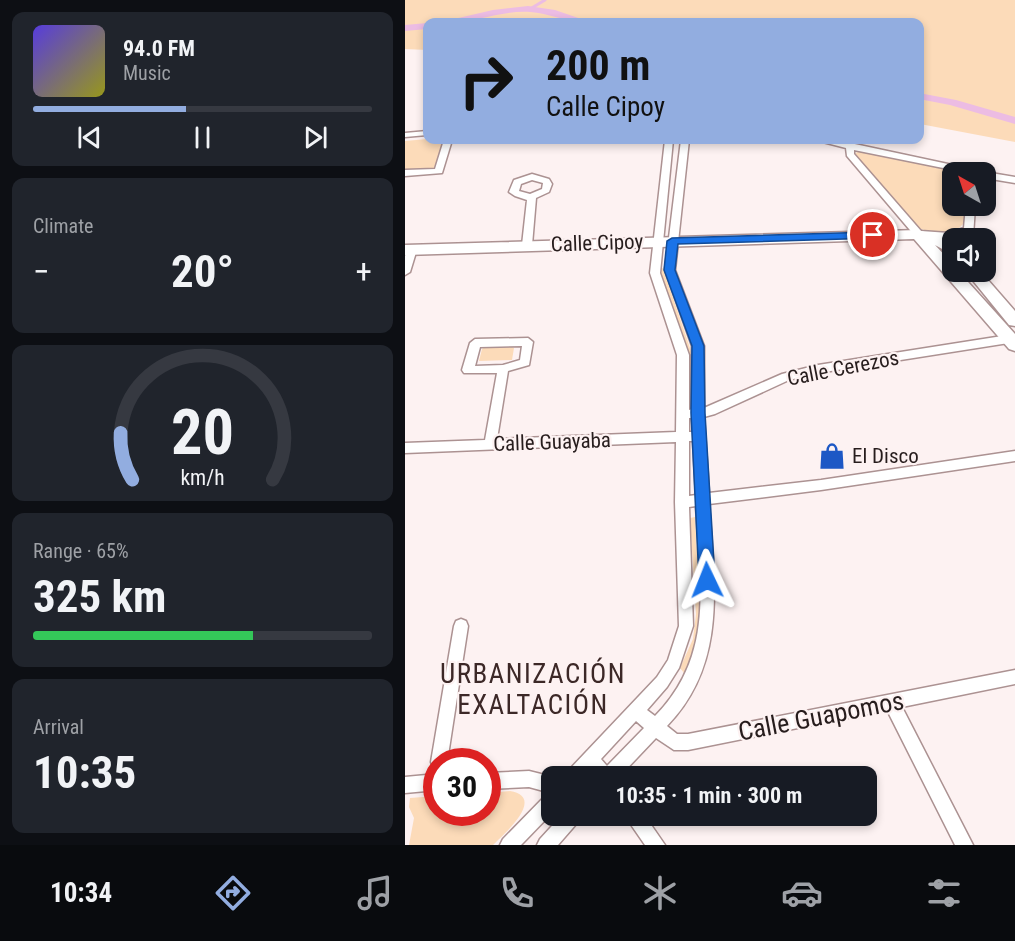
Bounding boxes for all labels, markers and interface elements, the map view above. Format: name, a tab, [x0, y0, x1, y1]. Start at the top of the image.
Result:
text: 94.0 FM	[123, 36, 195, 61]
text: 200 m	[546, 41, 651, 90]
icon: right	[447, 42, 525, 120]
text: Music	[123, 61, 171, 85]
text: Calle Cipoy	[546, 91, 665, 123]
icon: previous	[73, 121, 106, 154]
icon: pause	[186, 121, 219, 154]
icon: next	[299, 121, 332, 154]
north arrow	[942, 162, 996, 216]
map controls	[942, 162, 996, 282]
pin	[847, 209, 898, 260]
text: Climate	[33, 214, 93, 238]
icon: arrive	[856, 218, 889, 251]
button: sound	[942, 228, 996, 282]
street label: Calle Cipoy	[550, 229, 644, 257]
text: 20°	[171, 245, 234, 298]
text: −	[33, 252, 50, 291]
text: +	[356, 252, 372, 291]
street label: Calle Cerezos	[785, 345, 901, 391]
text: 20	[171, 396, 234, 469]
street label: Calle Guayaba	[493, 428, 611, 456]
shop icon: El Disco	[817, 441, 847, 471]
place label: El Disco	[852, 444, 919, 468]
text: km/h	[180, 465, 225, 490]
text: Range · 65%	[33, 539, 129, 563]
position arrow	[675, 548, 739, 612]
text: 325 km	[33, 570, 166, 623]
district label: URBANIZACIÓN EXALTACIÓN	[440, 657, 626, 721]
street label: Calle Guapomos	[736, 685, 906, 747]
text: Arrival	[33, 715, 84, 739]
text: 10:35	[33, 746, 136, 799]
speed limit sign: 30	[423, 748, 501, 826]
text: 10:35 · 1 min · 300 m	[616, 783, 802, 808]
icon: directions	[212, 872, 254, 914]
icon: music	[354, 872, 396, 914]
icon: phone	[496, 872, 538, 914]
icon: climate	[639, 872, 681, 914]
icon: car	[781, 872, 823, 914]
icon: filters	[923, 872, 965, 914]
text: 10:34	[50, 877, 112, 909]

